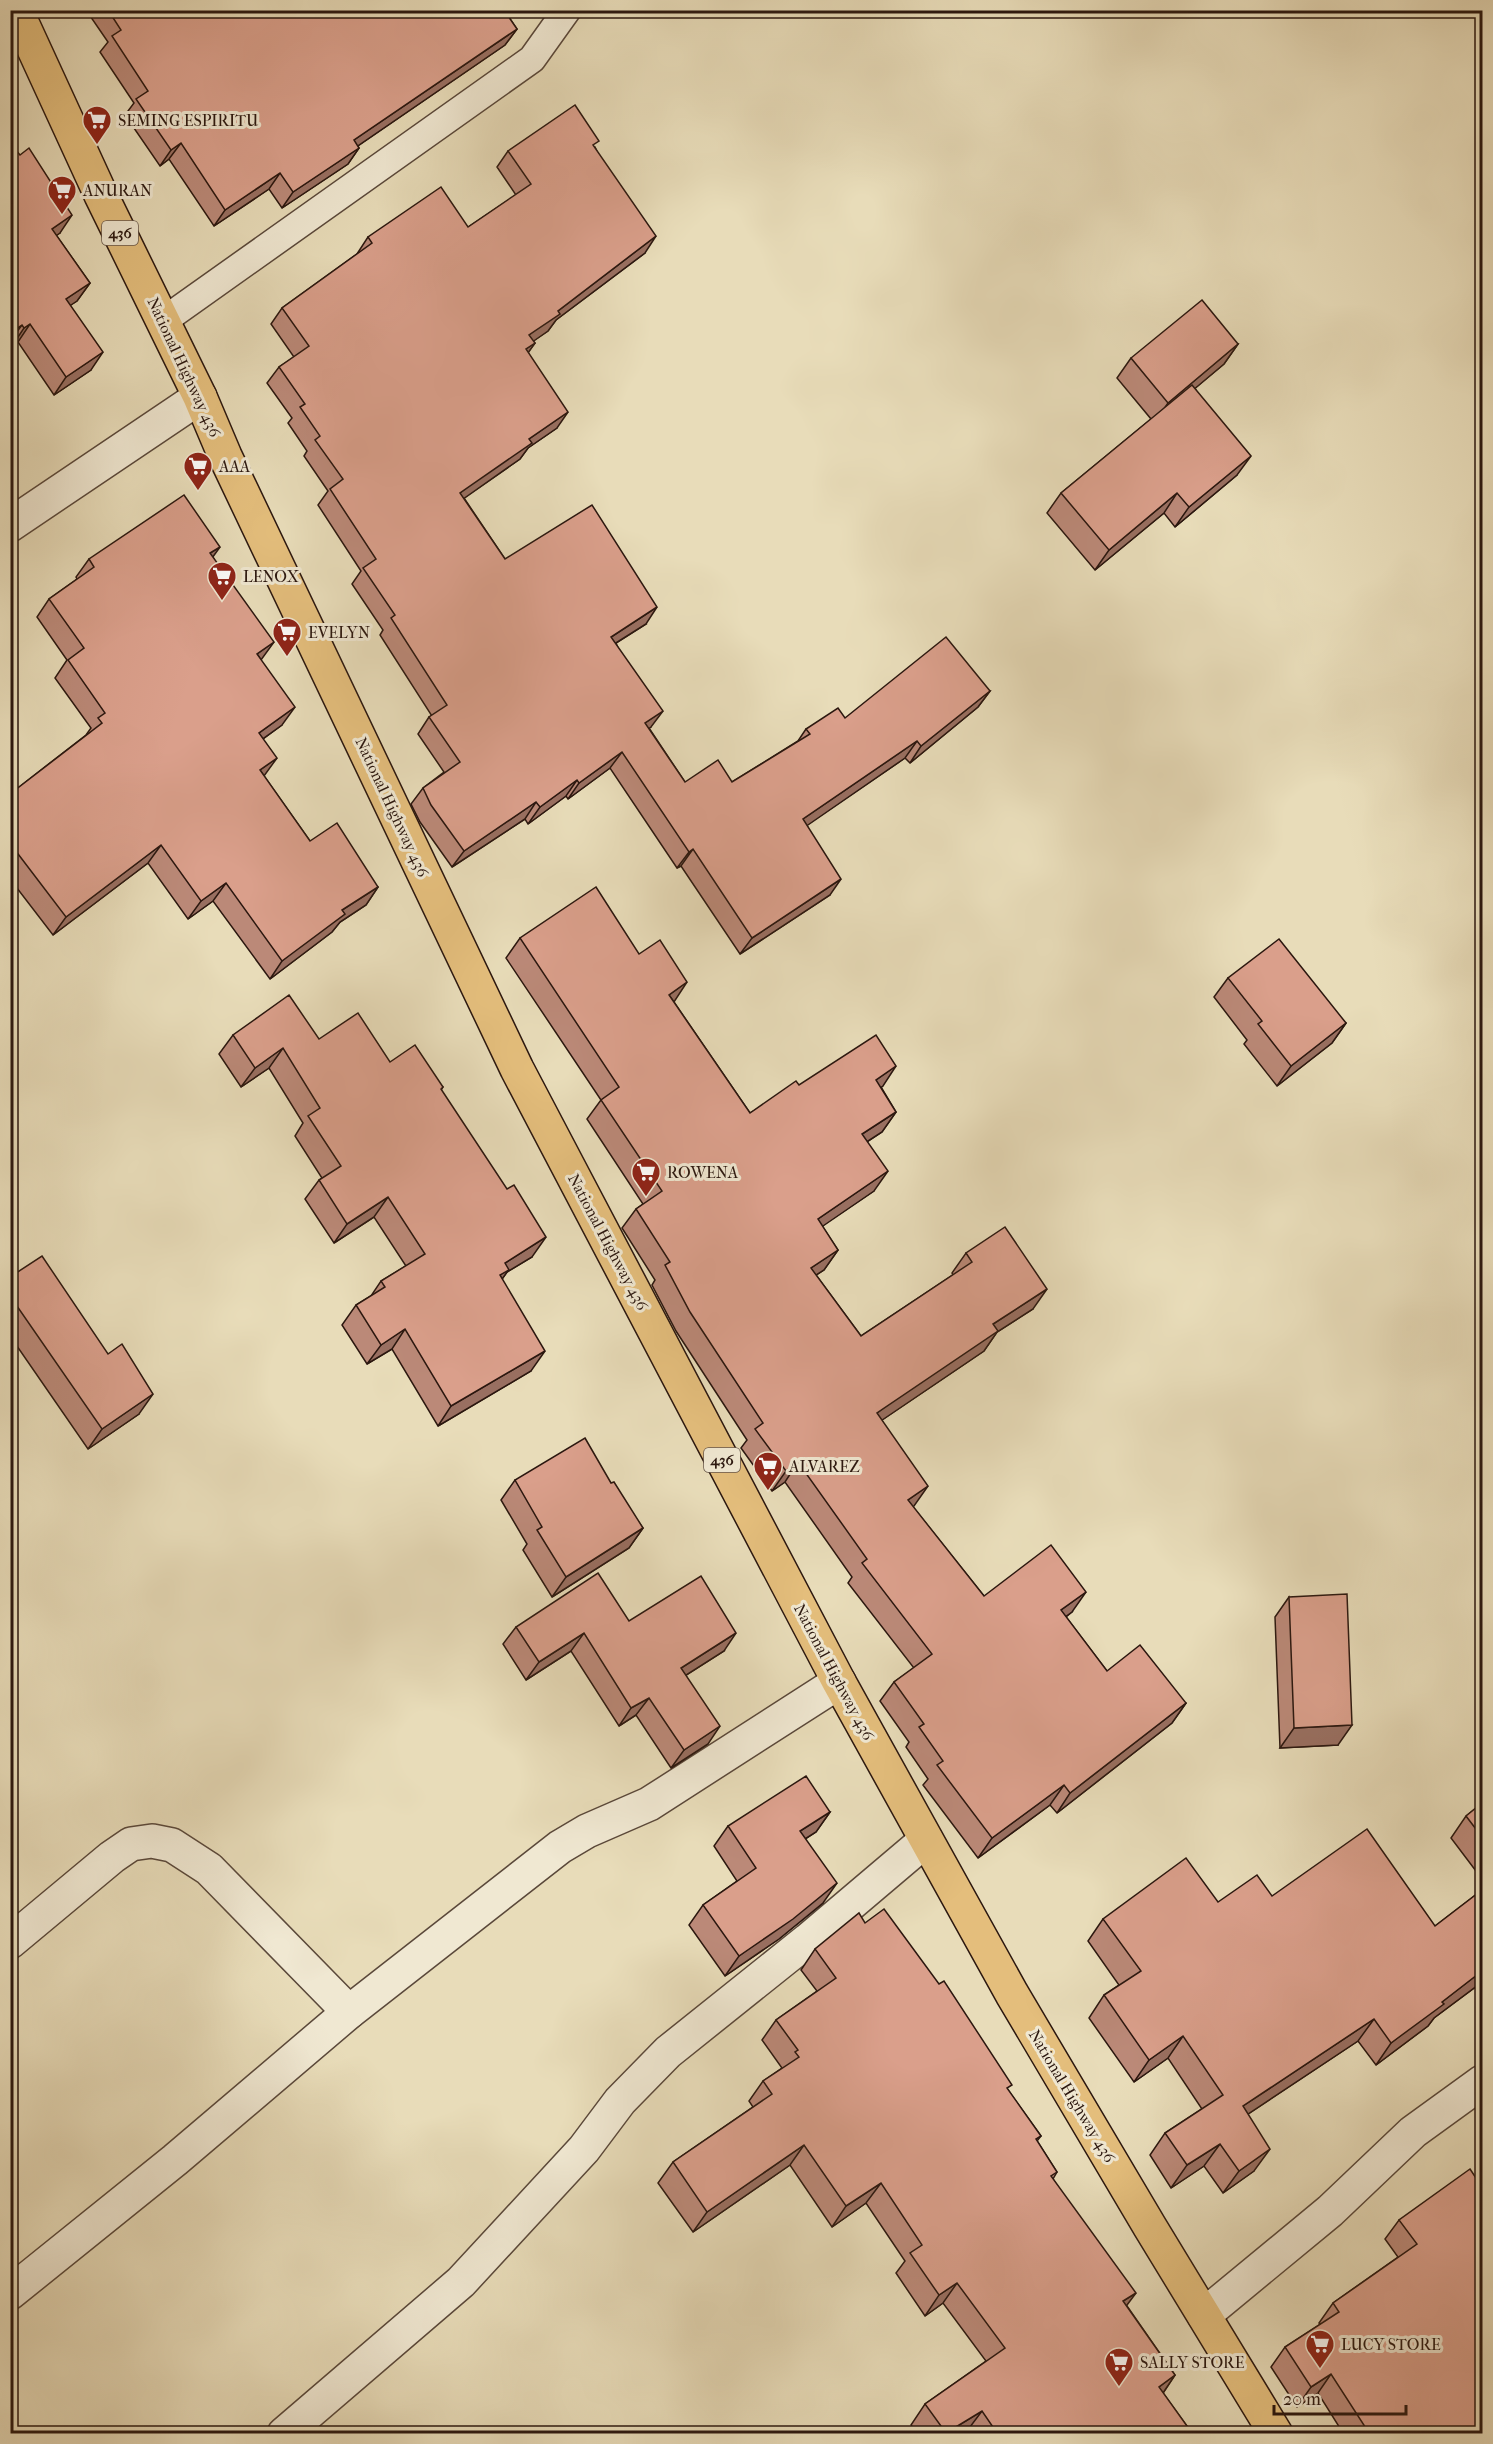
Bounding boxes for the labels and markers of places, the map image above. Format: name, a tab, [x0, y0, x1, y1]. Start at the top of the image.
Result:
supermarket icon: SEMING ESPIRITU	[81, 104, 113, 146]
place label: SEMING ESPIRITU	[118, 111, 259, 130]
supermarket icon: ANURAN	[46, 174, 78, 216]
place label: ANURAN	[82, 181, 152, 200]
supermarket icon: AAA	[182, 450, 214, 492]
place label: AAA	[218, 457, 251, 476]
supermarket icon: LENOX	[206, 560, 238, 602]
place label: LENOX	[243, 567, 300, 586]
supermarket icon: EVELYN	[271, 616, 303, 658]
place label: EVELYN	[308, 623, 370, 642]
supermarket icon: ROWENA	[630, 1156, 662, 1198]
place label: ROWENA	[667, 1163, 739, 1182]
supermarket icon: ALVAREZ	[752, 1450, 784, 1492]
place label: ALVAREZ	[788, 1457, 860, 1476]
supermarket icon: LUCY STORE	[1304, 2328, 1336, 2370]
place label: LUCY STORE	[1341, 2335, 1441, 2354]
supermarket icon: SALLY STORE	[1103, 2346, 1135, 2388]
place label: SALLY STORE	[1140, 2353, 1245, 2372]

